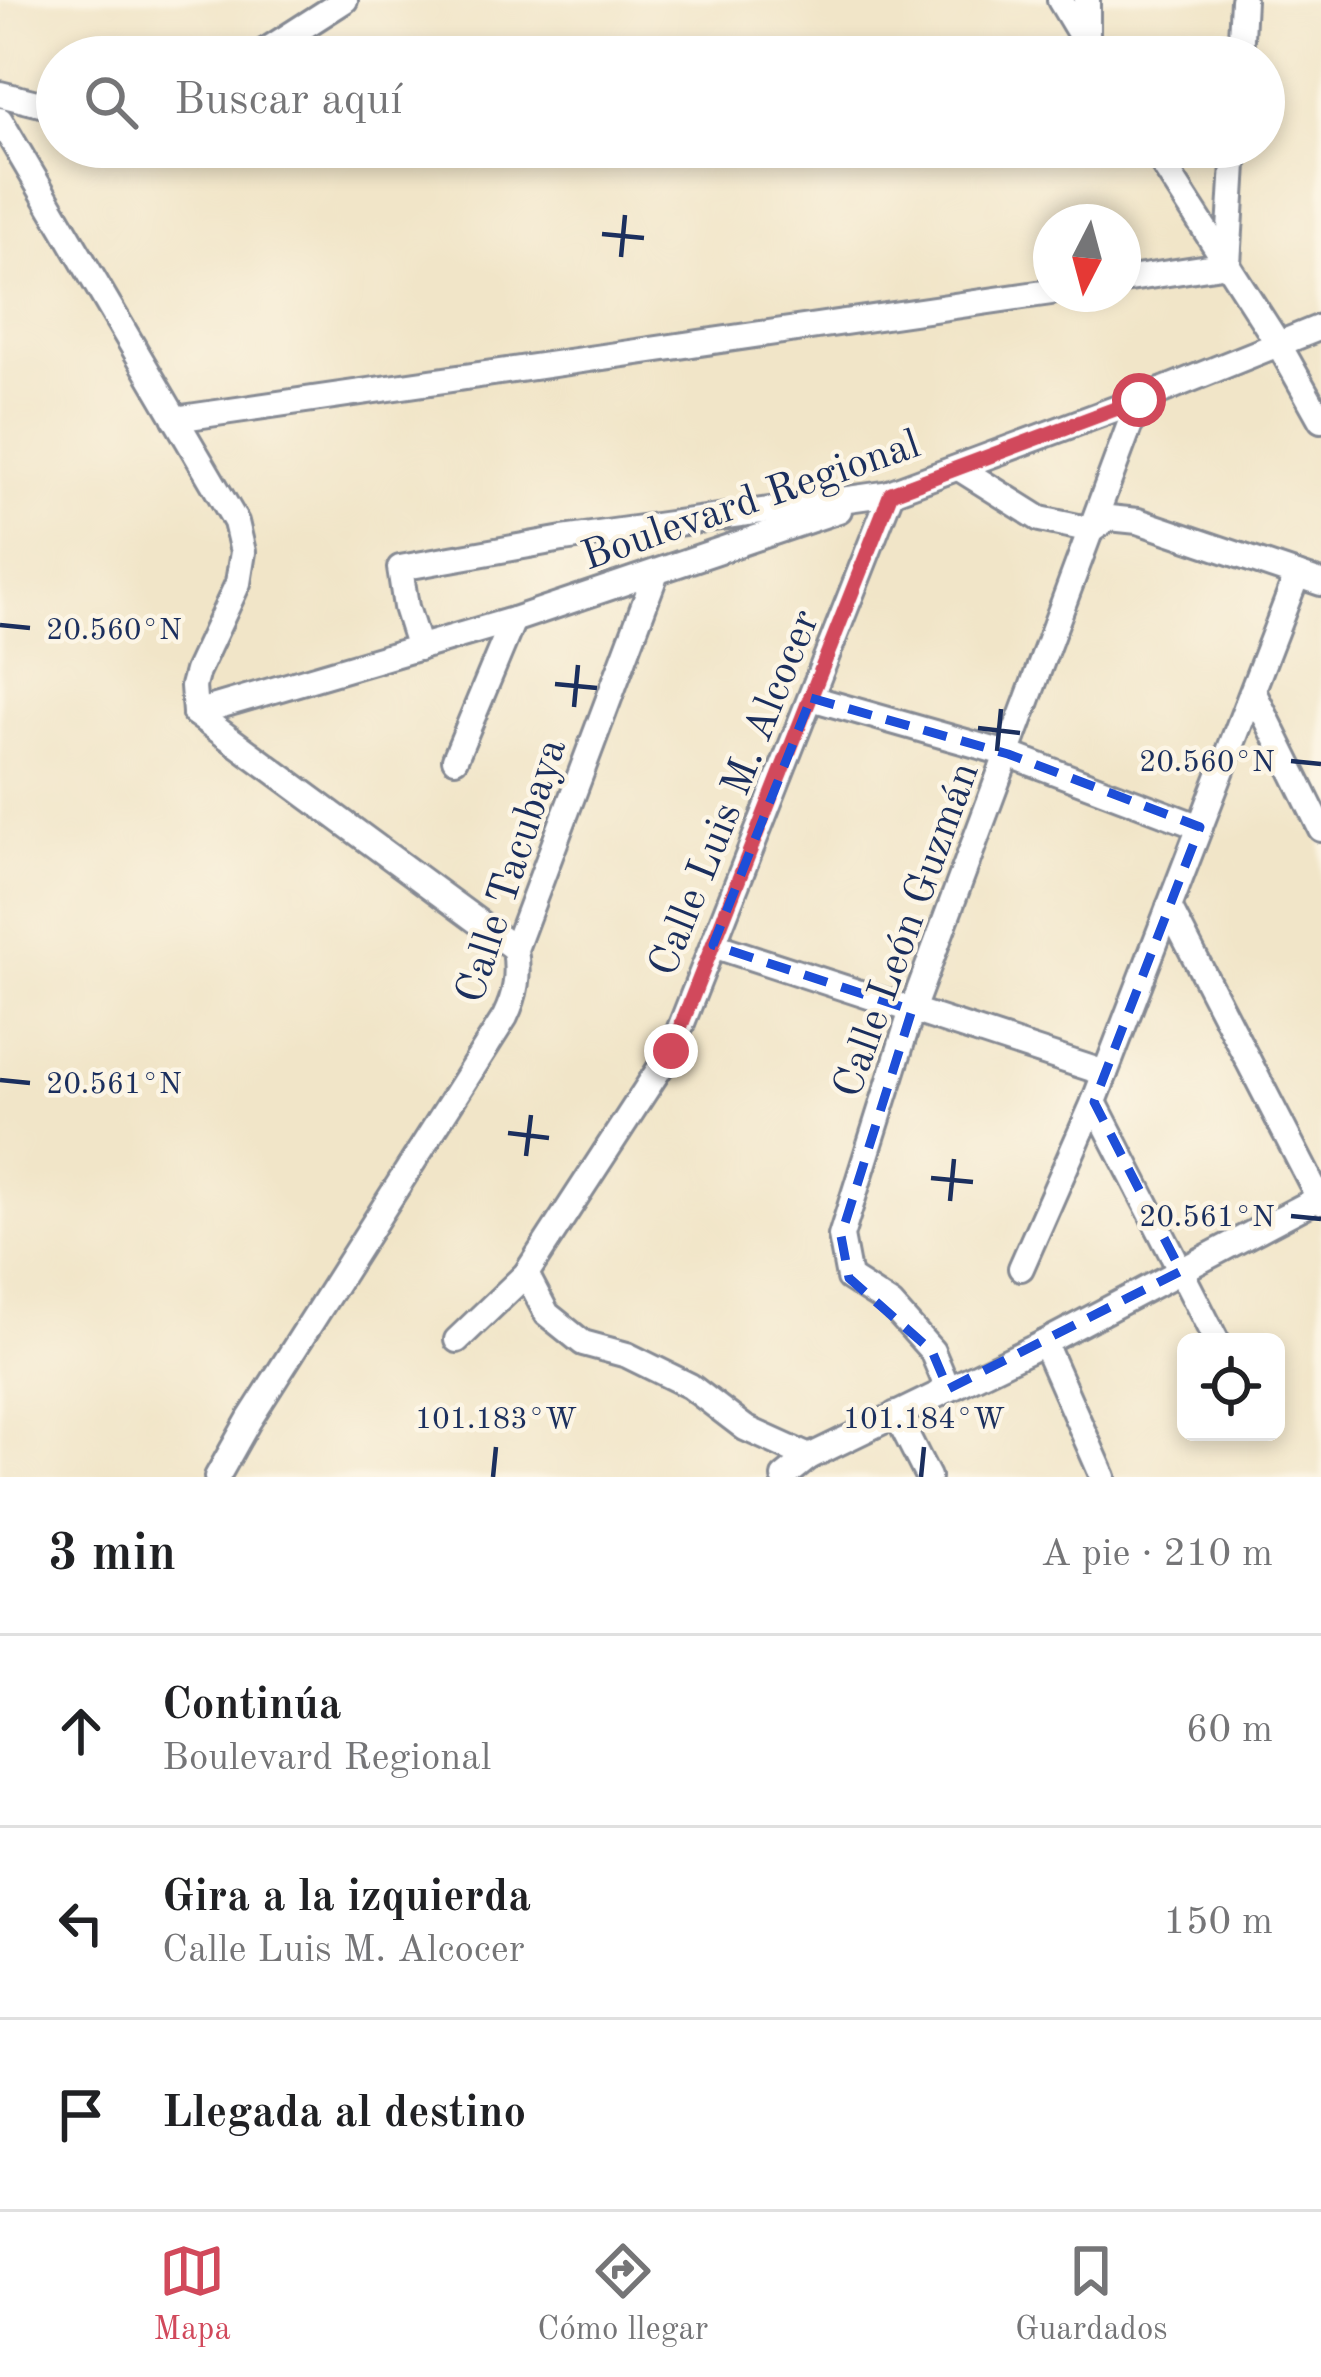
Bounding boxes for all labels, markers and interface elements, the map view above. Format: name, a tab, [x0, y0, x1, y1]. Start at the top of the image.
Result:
search box	[36, 36, 1285, 168]
icon: search	[78, 69, 144, 135]
text: Buscar aquí	[174, 79, 403, 124]
north arrow	[1033, 204, 1141, 312]
route start	[1112, 373, 1166, 427]
street label: Boulevard Regional	[577, 424, 926, 579]
street label: Calle Luis M. Alcocer	[643, 605, 828, 982]
text: 20.560°N	[46, 616, 182, 646]
street label: Calle Tacubaya	[450, 734, 575, 1009]
text: 20.560°N	[1139, 748, 1275, 778]
street label: Calle León Guzmán	[828, 757, 988, 1104]
route end	[644, 1024, 698, 1078]
text: 20.561°N	[46, 1070, 182, 1100]
text: 20.561°N	[1139, 1203, 1275, 1233]
map controls	[1177, 1333, 1285, 1441]
button: locate	[1177, 1333, 1285, 1441]
text: 101.183°W	[415, 1405, 577, 1435]
text: 101.184°W	[843, 1405, 1005, 1435]
text: 3 min	[48, 1530, 176, 1581]
text: A pie · 210 m	[1041, 1535, 1273, 1574]
text: Continúa	[162, 1684, 342, 1729]
icon: ahead	[48, 1698, 114, 1764]
text: 60 m	[1186, 1711, 1273, 1750]
text: Boulevard Regional	[162, 1739, 491, 1778]
text: Gira a la izquierda	[162, 1876, 531, 1921]
icon: left	[48, 1890, 114, 1956]
text: 150 m	[1163, 1903, 1273, 1942]
text: Calle Luis M. Alcocer	[162, 1931, 525, 1970]
icon: arrive	[48, 2082, 114, 2148]
text: Llegada al destino	[162, 2092, 526, 2137]
tab: Mapa	[153, 2238, 231, 2351]
tab: Cómo llegar	[537, 2238, 708, 2351]
tab: Guardados	[1015, 2238, 1168, 2351]

